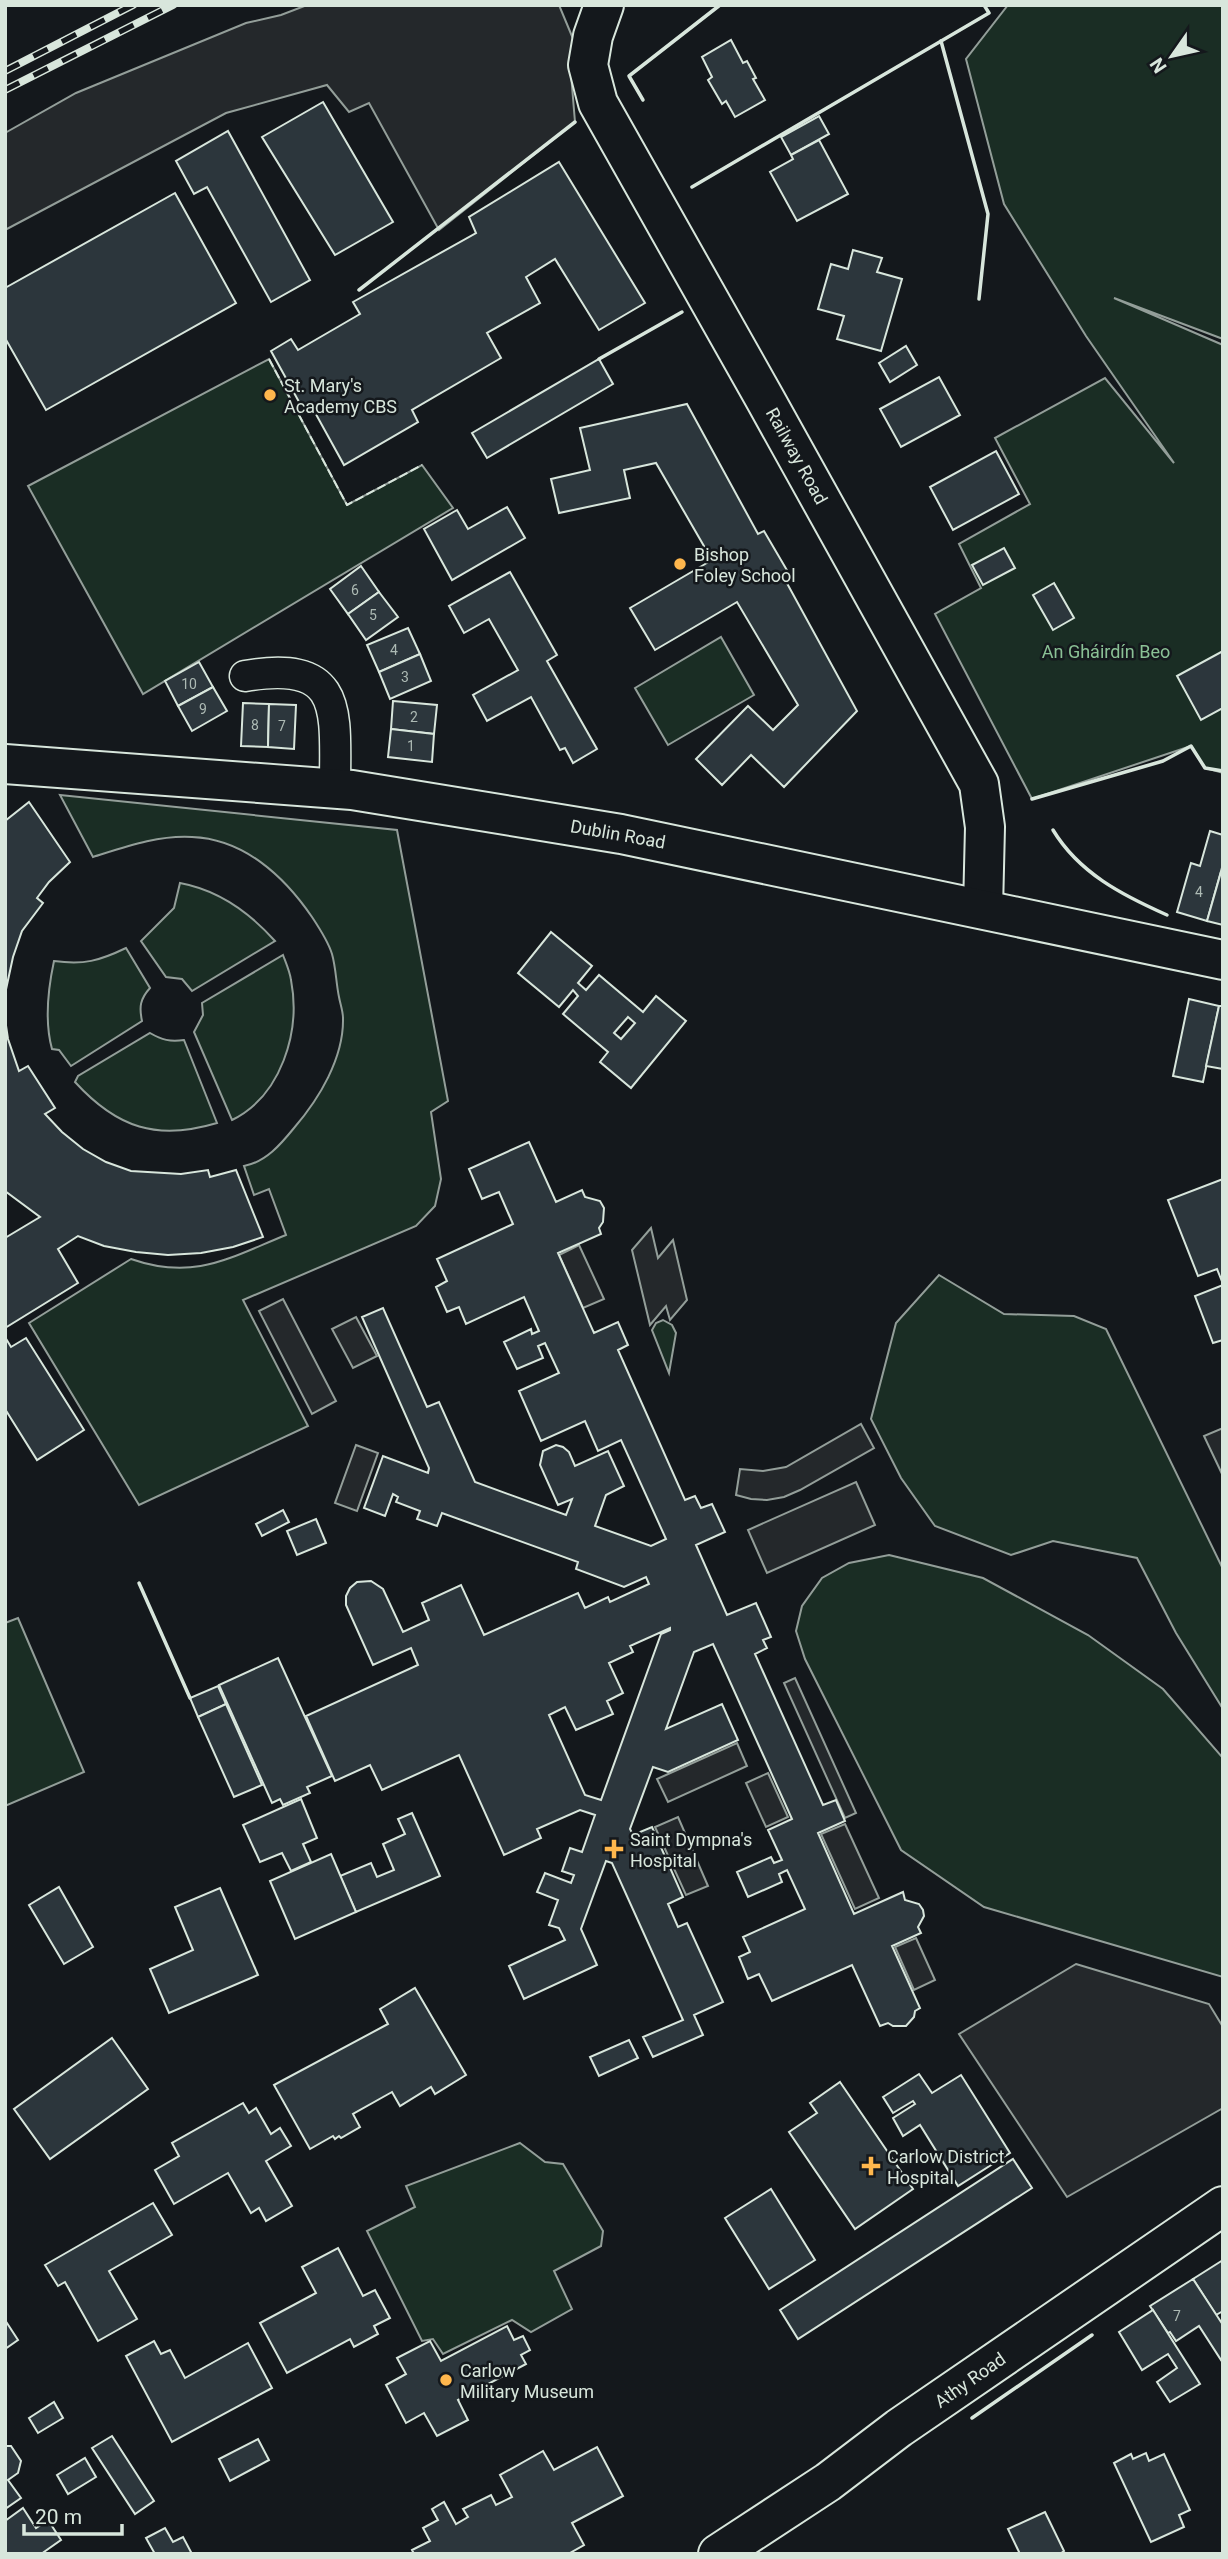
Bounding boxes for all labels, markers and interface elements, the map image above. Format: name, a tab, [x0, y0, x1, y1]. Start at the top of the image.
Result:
north arrow	[1137, 21, 1207, 91]
text: N	[1145, 53, 1172, 77]
place label: St. Mary's Academy CBS	[284, 375, 397, 417]
marker: St. Mary's Academy CBS	[262, 387, 278, 403]
street label: Railway Road	[762, 404, 832, 508]
place label: Bishop Foley School	[694, 544, 796, 586]
marker: Bishop Foley School	[672, 556, 688, 572]
house number: 6	[351, 582, 359, 598]
house number: 5	[369, 607, 377, 623]
park label: An Gháirdín Beo	[1042, 641, 1170, 662]
house number: 4	[390, 642, 398, 658]
house number: 3	[401, 669, 409, 685]
house number: 10	[181, 676, 197, 692]
house number: 9	[199, 701, 207, 717]
house number: 2	[410, 709, 418, 725]
house number: 8	[251, 717, 259, 733]
house number: 7	[278, 718, 286, 734]
house number: 1	[407, 738, 415, 754]
street label: Dublin Road	[569, 815, 667, 853]
house number: 4	[1195, 884, 1203, 900]
place label: Saint Dympna's Hospital	[630, 1829, 752, 1871]
marker: Saint Dympna's Hospital	[604, 1839, 624, 1859]
place label: Carlow District Hospital	[887, 2146, 1005, 2188]
marker: Carlow District Hospital	[861, 2156, 881, 2176]
house number: 7	[1173, 2308, 1181, 2324]
street label: Athy Road	[931, 2348, 1009, 2412]
place label: Carlow Military Museum	[460, 2360, 594, 2402]
marker: Carlow Military Museum	[438, 2372, 454, 2388]
scale bar	[24, 2492, 122, 2536]
text: 20 m	[35, 2505, 82, 2529]

